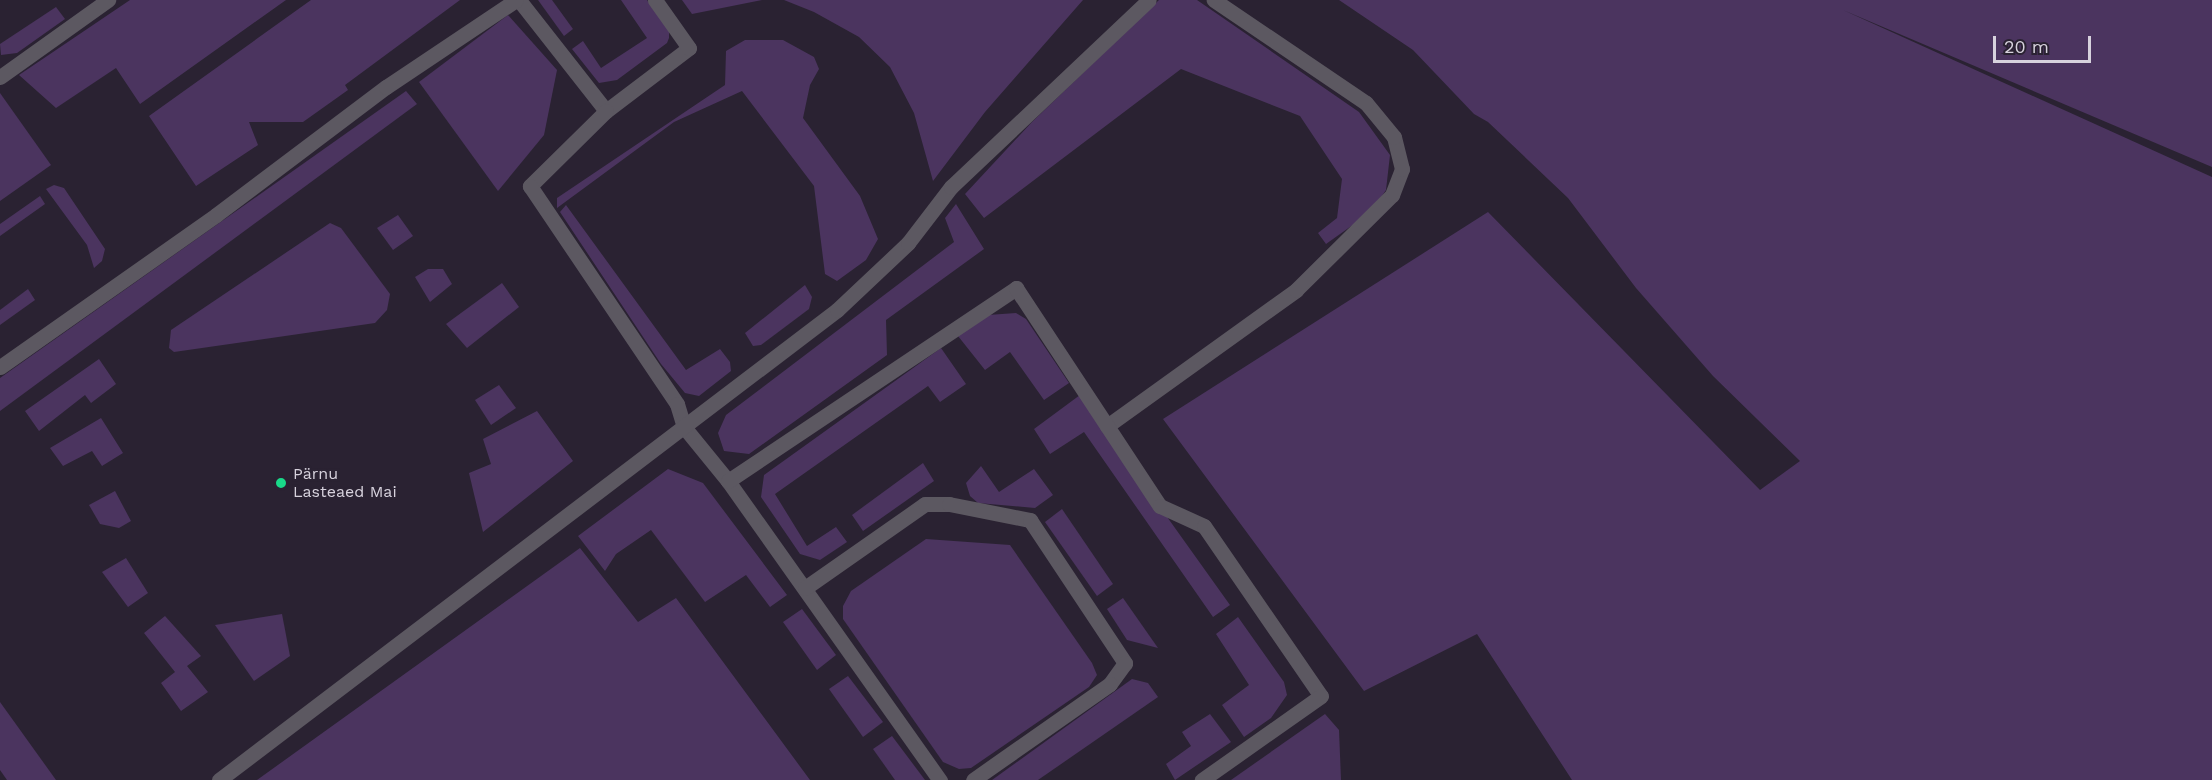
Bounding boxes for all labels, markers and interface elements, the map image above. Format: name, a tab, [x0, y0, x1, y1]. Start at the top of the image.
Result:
scale bar	[1996, 24, 2094, 62]
text: 20 m	[2004, 36, 2049, 57]
place label: Pärnu Lasteaed Mai	[293, 464, 397, 502]
marker: Pärnu Lasteaed Mai	[274, 476, 288, 490]

